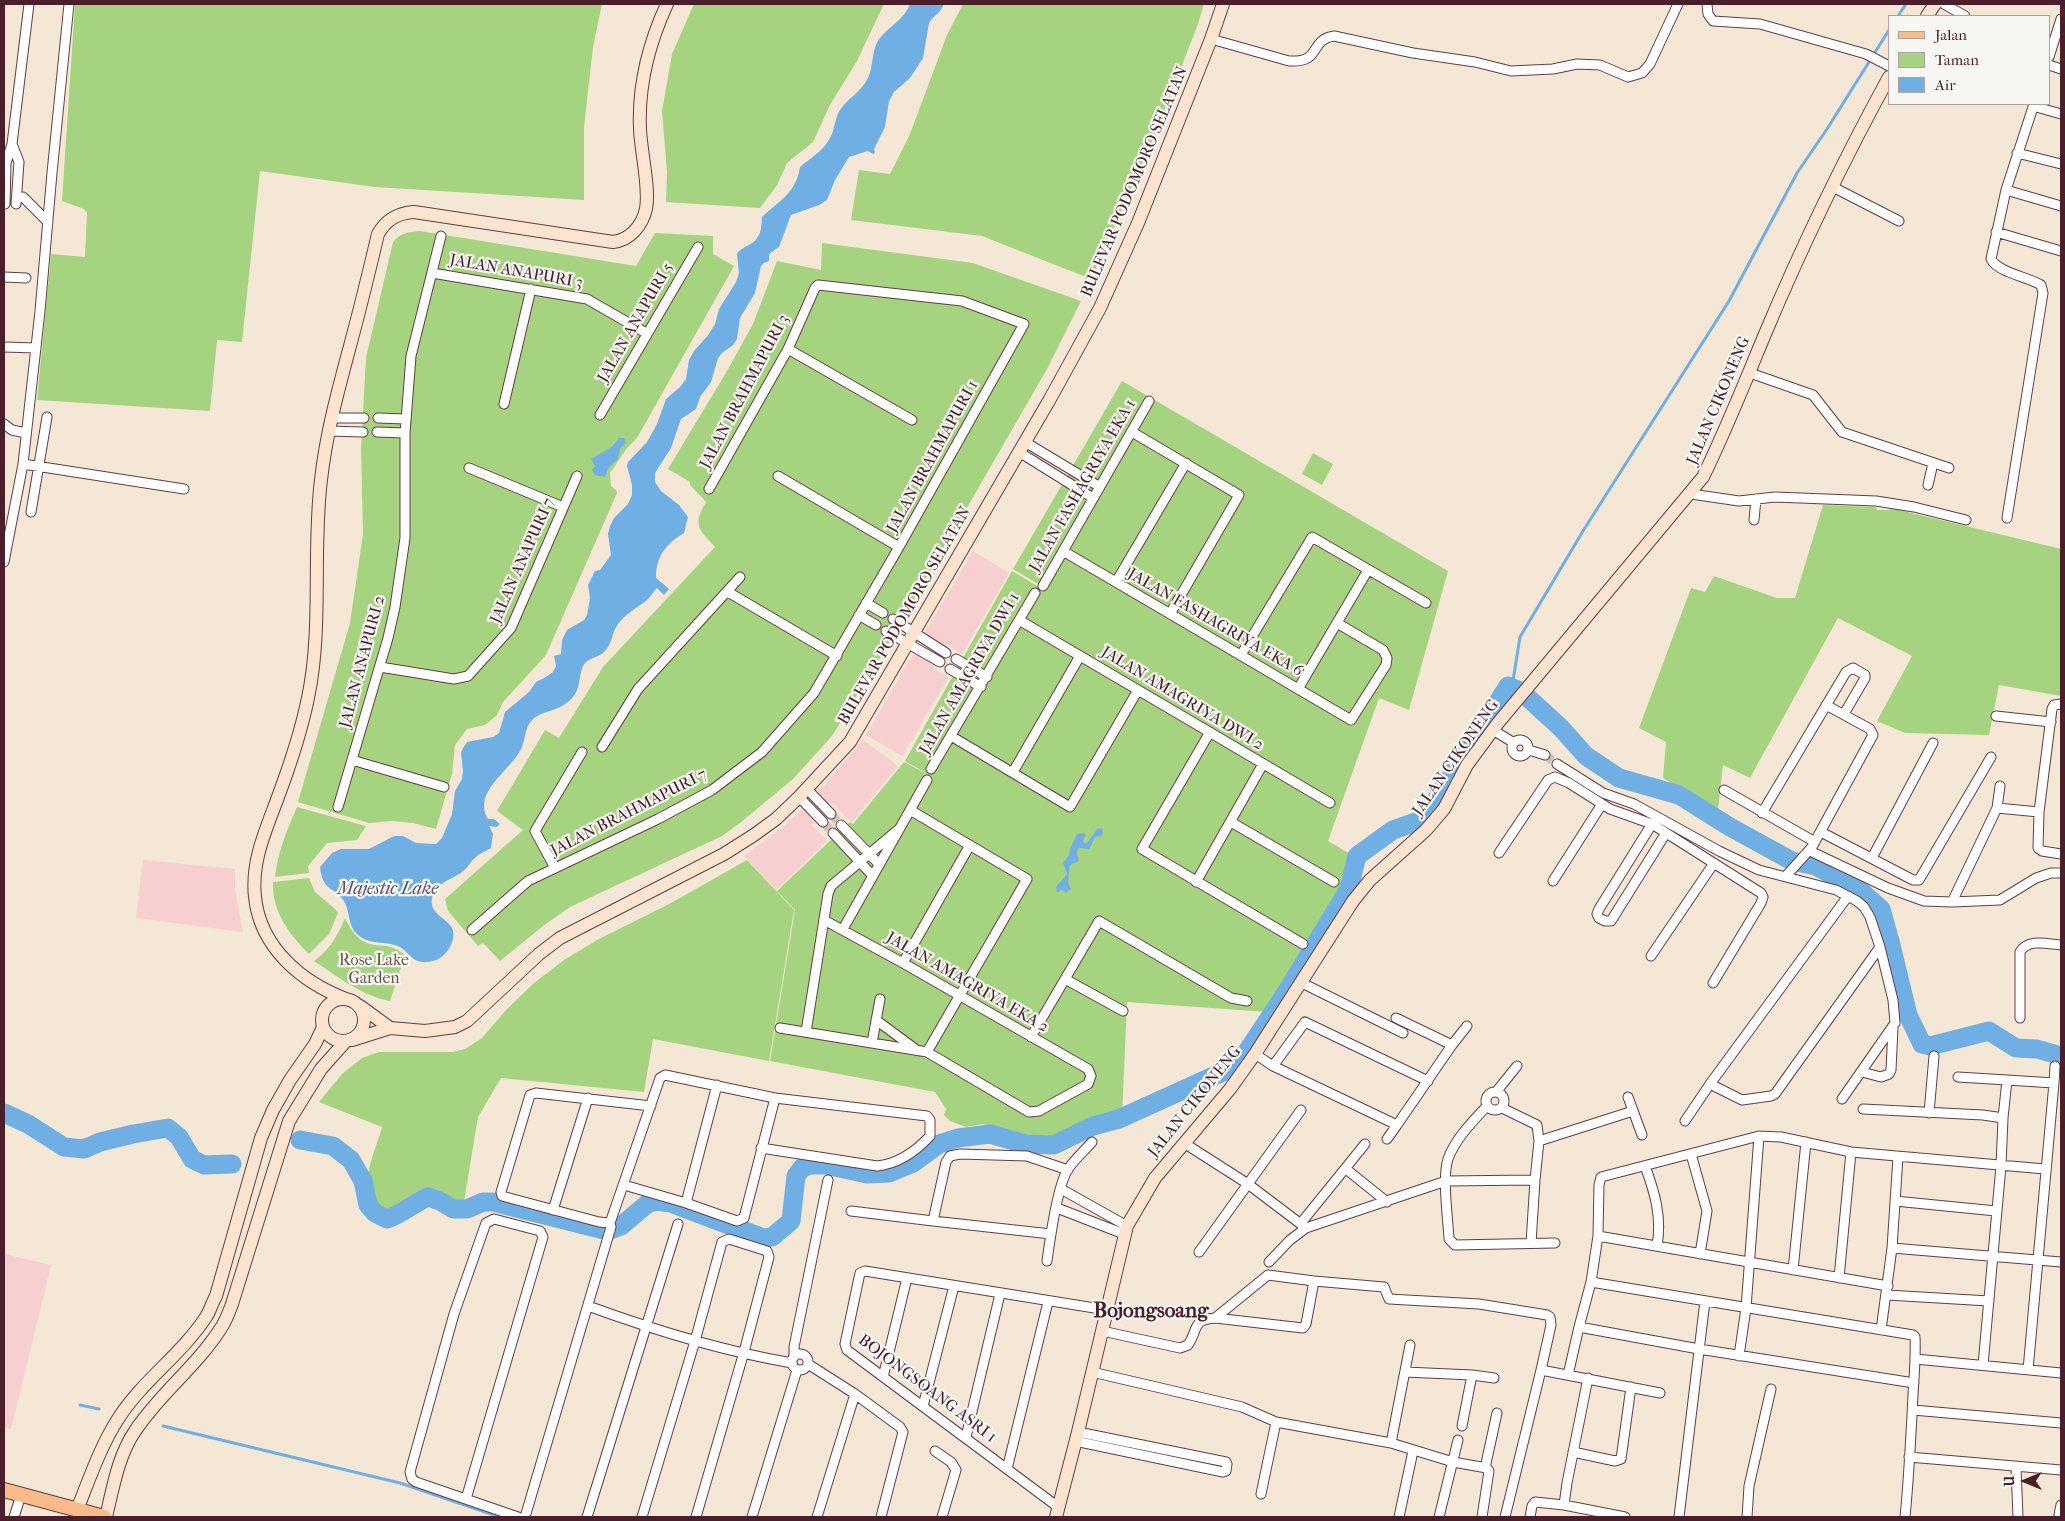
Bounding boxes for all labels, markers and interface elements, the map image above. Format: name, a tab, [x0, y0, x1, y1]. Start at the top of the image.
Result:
legend	[1888, 15, 2050, 105]
text: Jalan	[1935, 26, 1967, 44]
text: Taman	[1935, 51, 1979, 69]
street label: BULEVAR PODOMORO SELATAN	[1078, 64, 1192, 300]
text: Air	[1935, 76, 1956, 94]
street label: JALAN ANAPURI 3	[448, 251, 584, 293]
street label: JALAN ANAPURI 5	[594, 260, 678, 386]
street label: JALAN BRAHMAPURI 3	[696, 312, 794, 472]
street label: JALAN CIKONENG	[1683, 334, 1755, 468]
street label: JALAN BRAHMAPURI 1	[883, 378, 983, 536]
street label: JALAN FASHAGRIYA EKA 1	[1026, 396, 1140, 576]
street label: JALAN ANAPURI 7	[487, 495, 559, 627]
street label: BULEVAR PODOMORO SELATAN	[834, 503, 976, 729]
street label: JALAN FASHAGRIYA EKA 6	[1124, 565, 1306, 681]
street label: JALAN AMAGRIYA DWI 1	[916, 590, 1024, 758]
street label: JALAN ANAPURI 2	[336, 594, 390, 730]
street label: JALAN AMAGRIYA DWI 2	[1097, 643, 1267, 755]
street label: JALAN CIKONENG	[1409, 696, 1503, 820]
street label: JALAN BRAHMAPURI 7	[548, 765, 710, 861]
water label: Majestic Lake	[337, 879, 439, 901]
street label: JALAN AMAGRIYA EKA 2	[882, 929, 1052, 1037]
park label: Rose Lake Garden	[339, 951, 409, 989]
street label: JALAN CIKONENG	[1144, 1042, 1246, 1162]
district label: Bojongsoang	[1094, 1299, 1208, 1325]
street label: BOJONGSOANG ASRI 1	[854, 1331, 1000, 1447]
north arrow	[2000, 1456, 2050, 1506]
text: U	[2001, 1476, 2018, 1486]

